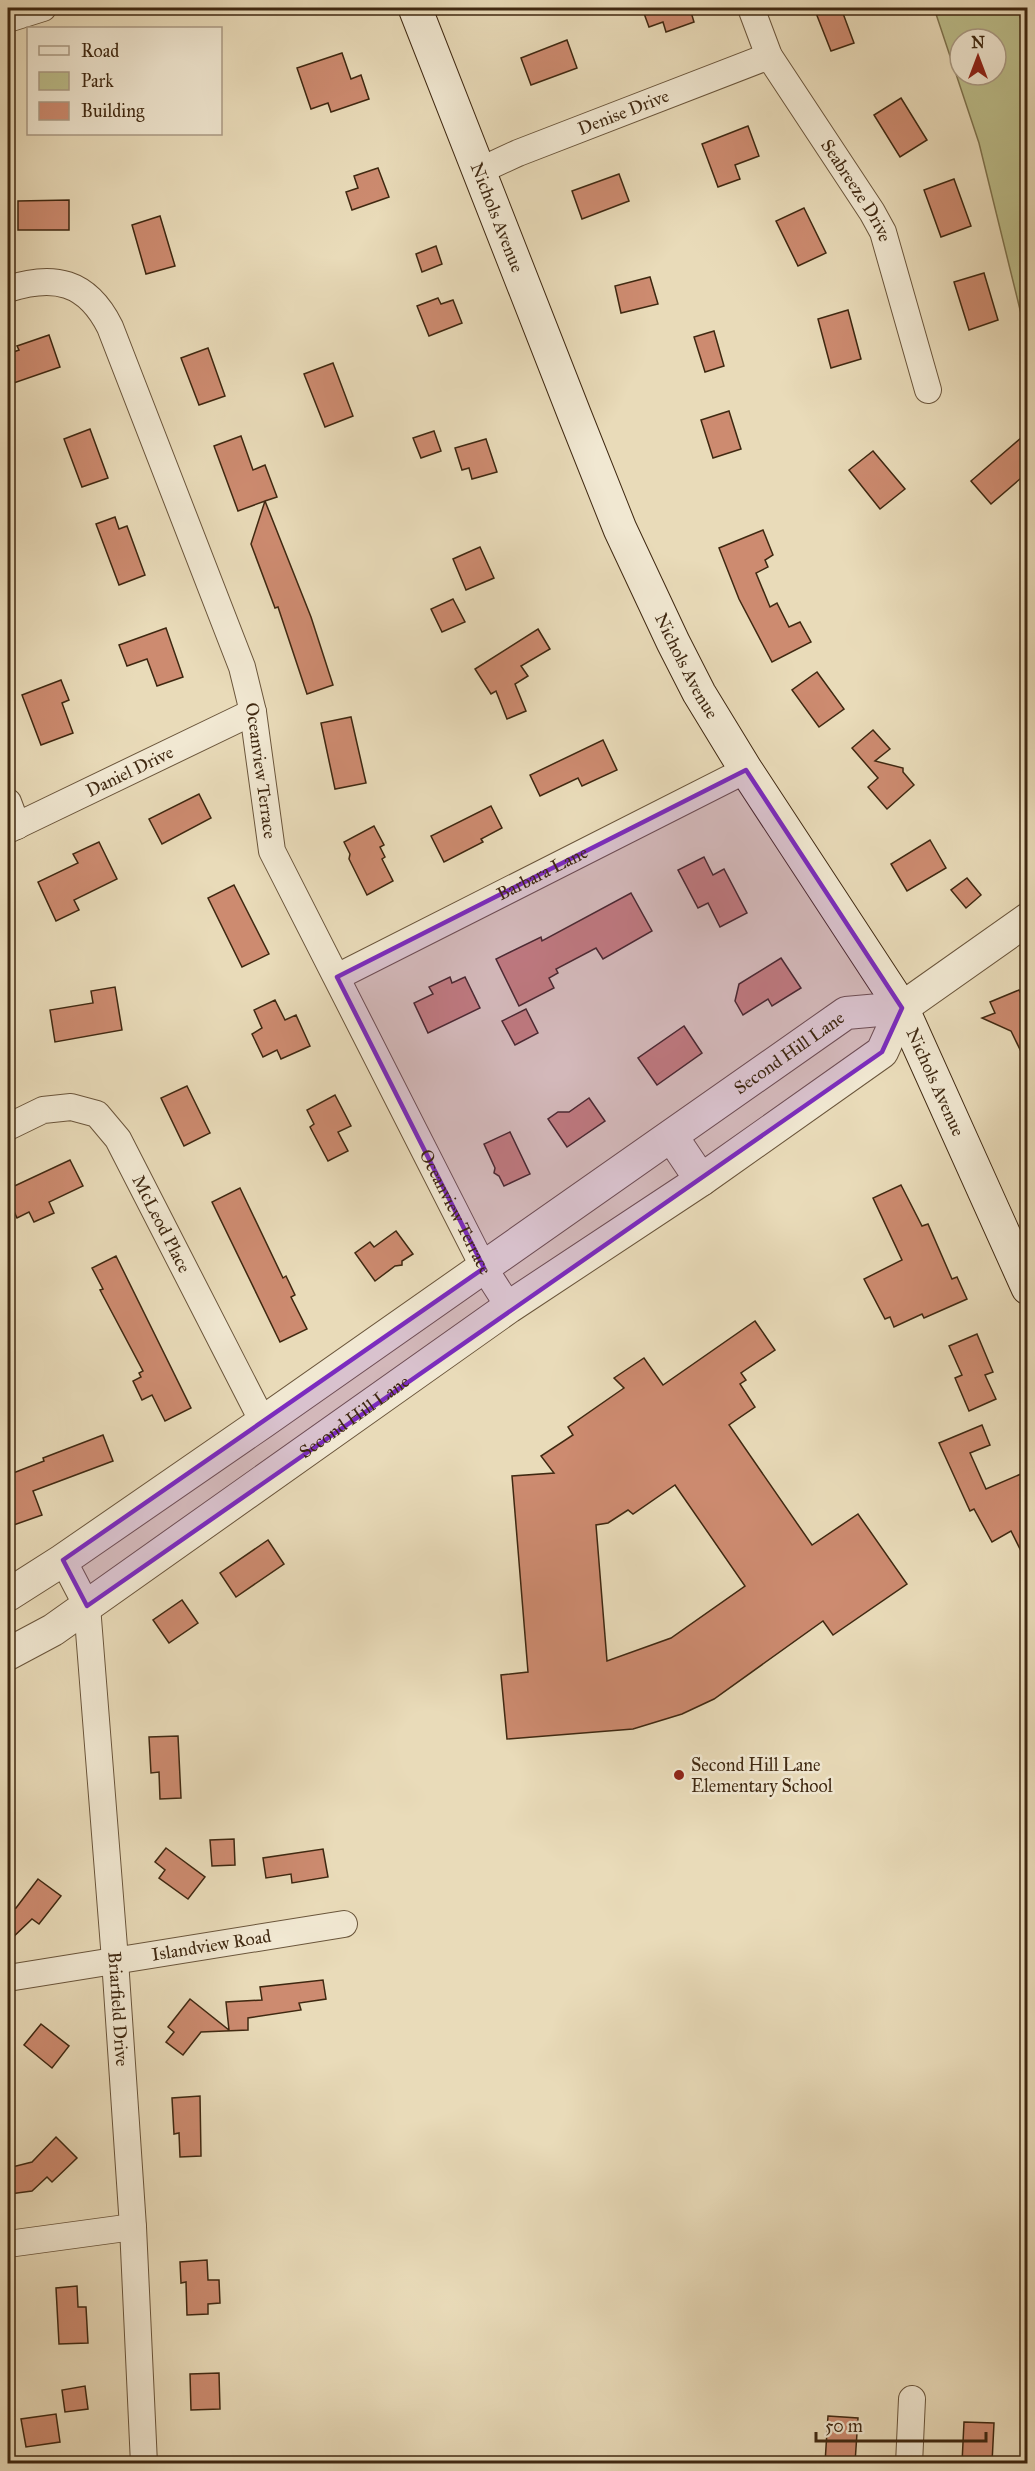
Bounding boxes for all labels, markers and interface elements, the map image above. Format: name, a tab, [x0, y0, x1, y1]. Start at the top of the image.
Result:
legend	[27, 27, 222, 135]
north arrow	[948, 27, 1008, 87]
text: N	[971, 33, 985, 52]
text: Road	[81, 40, 119, 62]
text: Park	[81, 70, 114, 92]
street label: Denise Drive	[575, 85, 672, 140]
text: Building	[81, 100, 145, 123]
street label: Seabreeze Drive	[816, 135, 896, 244]
street label: Nichols Avenue	[466, 159, 529, 276]
street label: Nichols Avenue	[650, 609, 723, 723]
street label: Oceanview Terrace	[240, 700, 281, 840]
street label: Daniel Drive	[82, 741, 177, 802]
street label: Barbara Lane	[493, 841, 591, 905]
street label: Second Hill Lane	[730, 1007, 849, 1099]
street label: Nichols Avenue	[901, 1025, 969, 1140]
street label: Oceanview Terrace	[415, 1146, 496, 1279]
street label: McLeod Place	[127, 1171, 196, 1276]
street label: Second Hill Lane	[295, 1370, 413, 1463]
place label: Second Hill Lane Elementary School	[691, 1754, 833, 1797]
marker: Second Hill Lane Elementary School	[672, 1768, 686, 1782]
street label: Islandview Road	[150, 1925, 273, 1966]
street label: Briarfield Drive	[103, 1951, 133, 2067]
scale bar	[816, 2405, 986, 2443]
text: 50 m	[825, 2415, 863, 2437]

